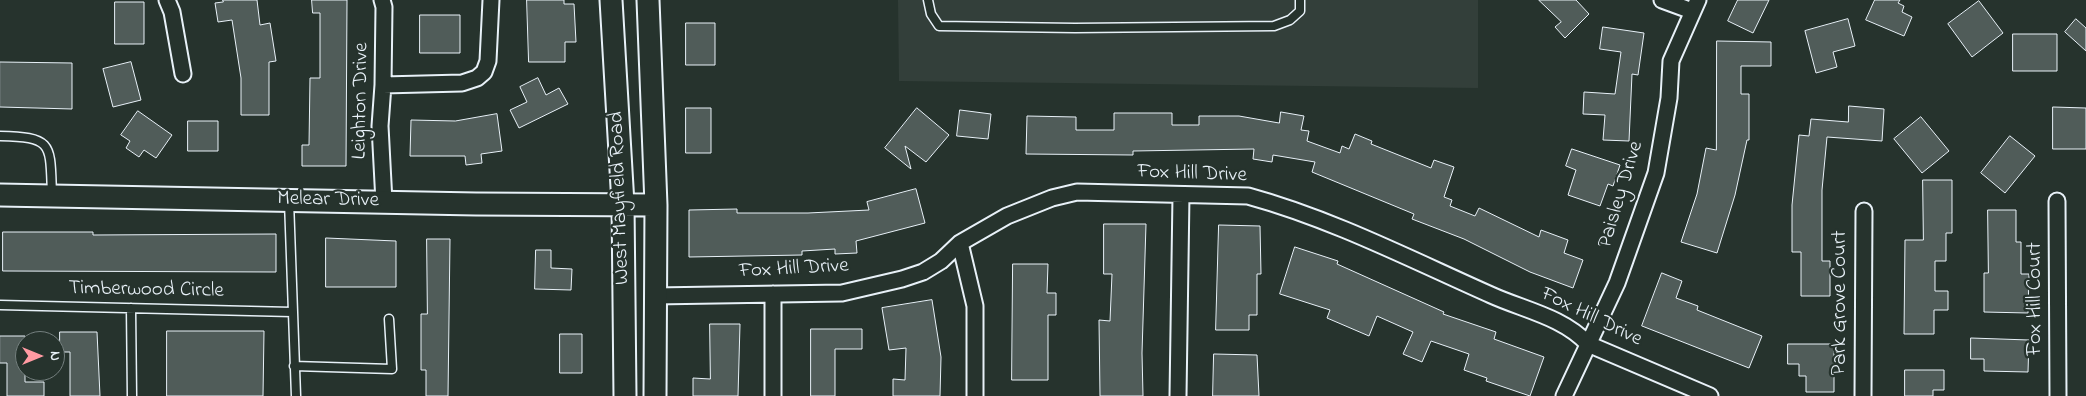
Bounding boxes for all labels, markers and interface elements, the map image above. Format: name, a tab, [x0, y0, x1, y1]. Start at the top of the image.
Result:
street label: Leighton Drive	[348, 42, 376, 160]
street label: West Mayfield Road	[605, 111, 637, 285]
street label: Paisley Drive	[1594, 139, 1650, 251]
street label: Fox Hill Drive	[1137, 160, 1247, 190]
street label: Melear Drive	[277, 188, 379, 214]
street label: Park Grove Court	[1829, 230, 1855, 376]
street label: Fox Hill Court	[2024, 242, 2050, 356]
street label: Fox Hill Drive	[739, 255, 849, 285]
street label: Timberwood Circle	[68, 277, 224, 305]
street label: Fox Hill Drive	[1536, 283, 1646, 353]
north arrow	[15, 331, 65, 381]
text: N	[44, 351, 65, 361]

